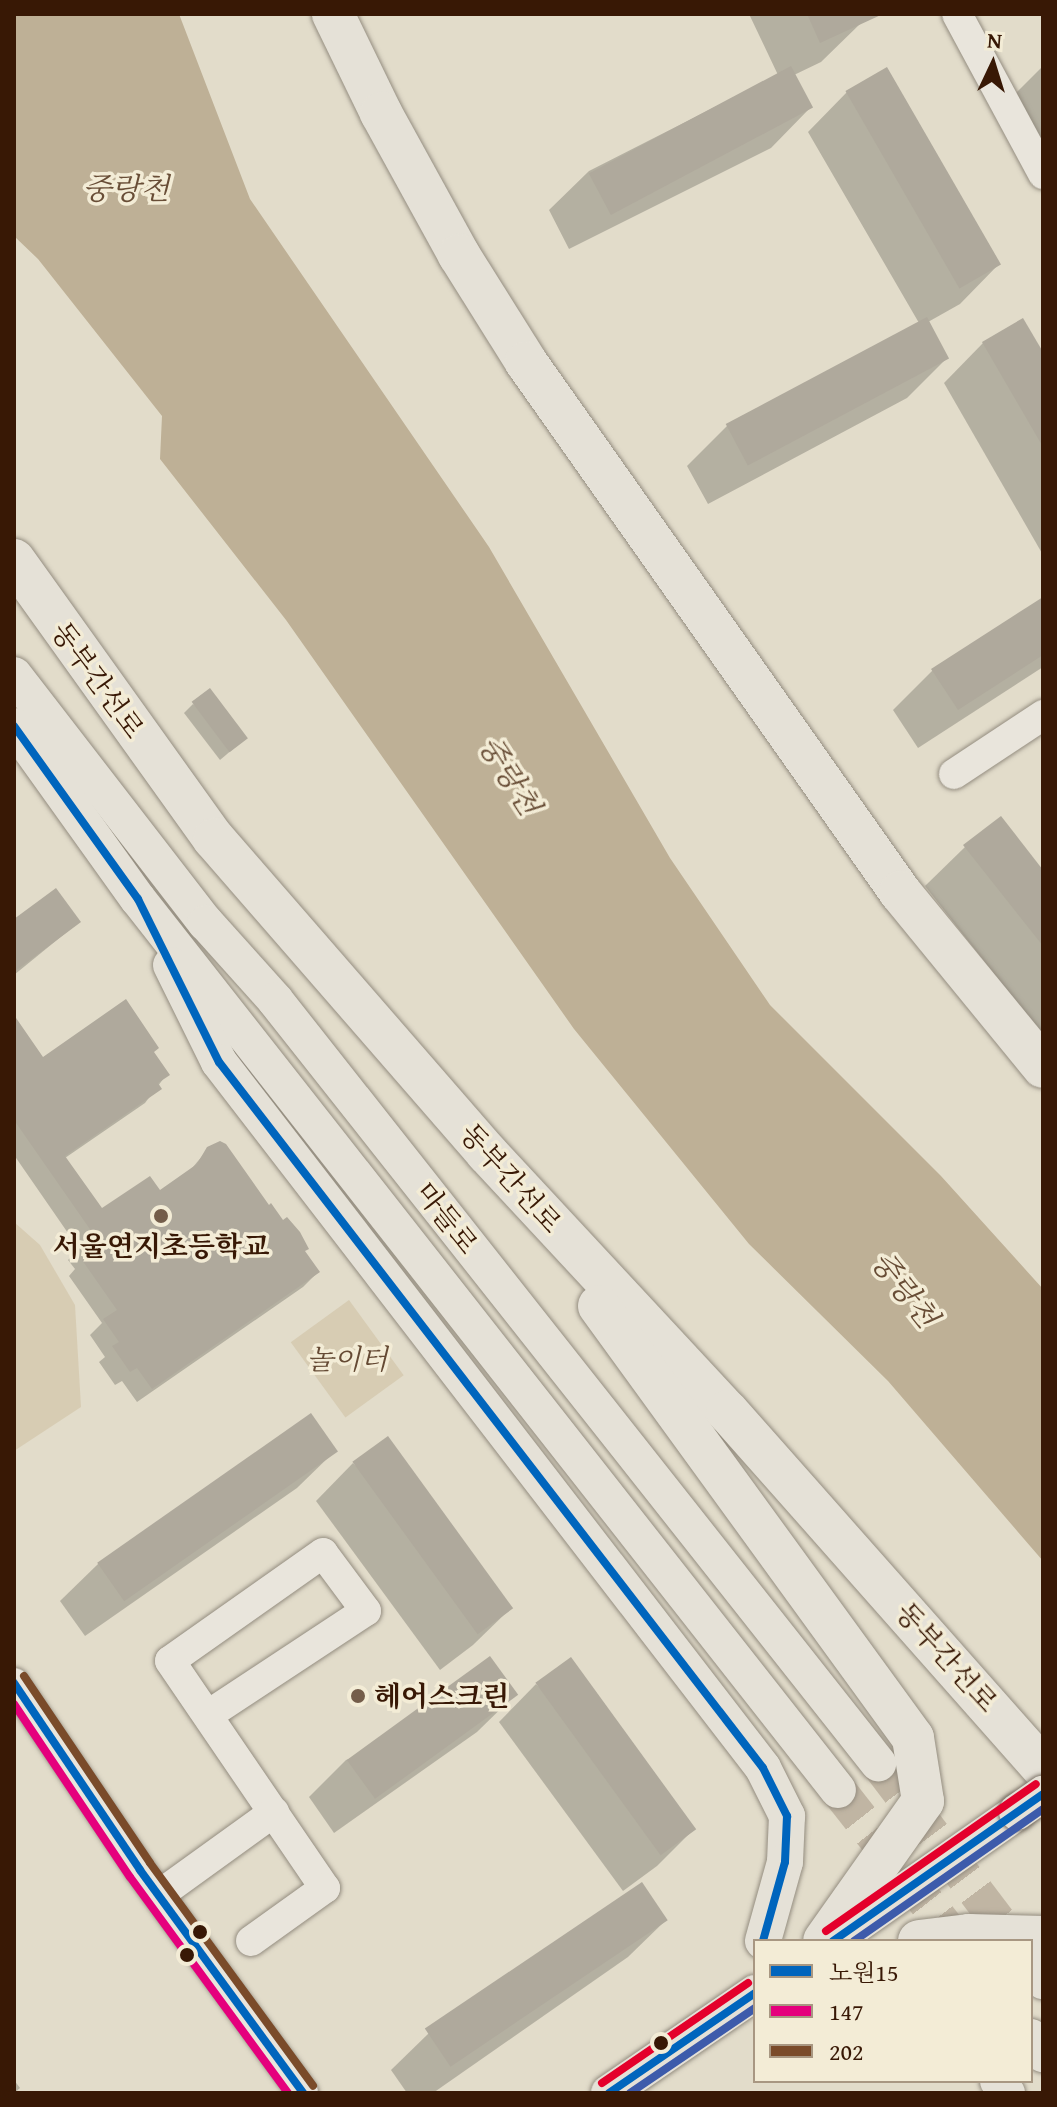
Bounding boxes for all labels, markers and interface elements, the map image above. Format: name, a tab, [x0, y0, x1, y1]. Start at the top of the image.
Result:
north arrow	[953, 24, 1033, 104]
text: N	[986, 24, 1003, 57]
water label: 중랑천	[83, 170, 169, 206]
street label: 동부간선로	[45, 615, 151, 745]
water label: 중랑천	[472, 729, 548, 821]
street label: 동부간선로	[453, 1117, 569, 1239]
street label: 마들로	[409, 1176, 485, 1260]
marker: 서울연지초등학교	[152, 1207, 170, 1225]
place label: 서울연지초등학교	[53, 1229, 269, 1263]
water label: 중랑천	[864, 1244, 946, 1334]
park label: 놀이터	[306, 1342, 388, 1376]
street label: 동부간선로	[889, 1596, 1005, 1718]
place label: 헤어스크린	[374, 1679, 509, 1713]
marker: 헤어스크린	[349, 1687, 367, 1705]
unlabelled marker	[192, 1924, 208, 1940]
legend	[753, 1939, 1033, 2083]
unlabelled marker	[179, 1947, 195, 1963]
text: 노원15	[829, 1955, 898, 1990]
text: 147	[829, 1994, 864, 2029]
text: 202	[829, 2034, 864, 2069]
unlabelled marker	[653, 2035, 669, 2051]

